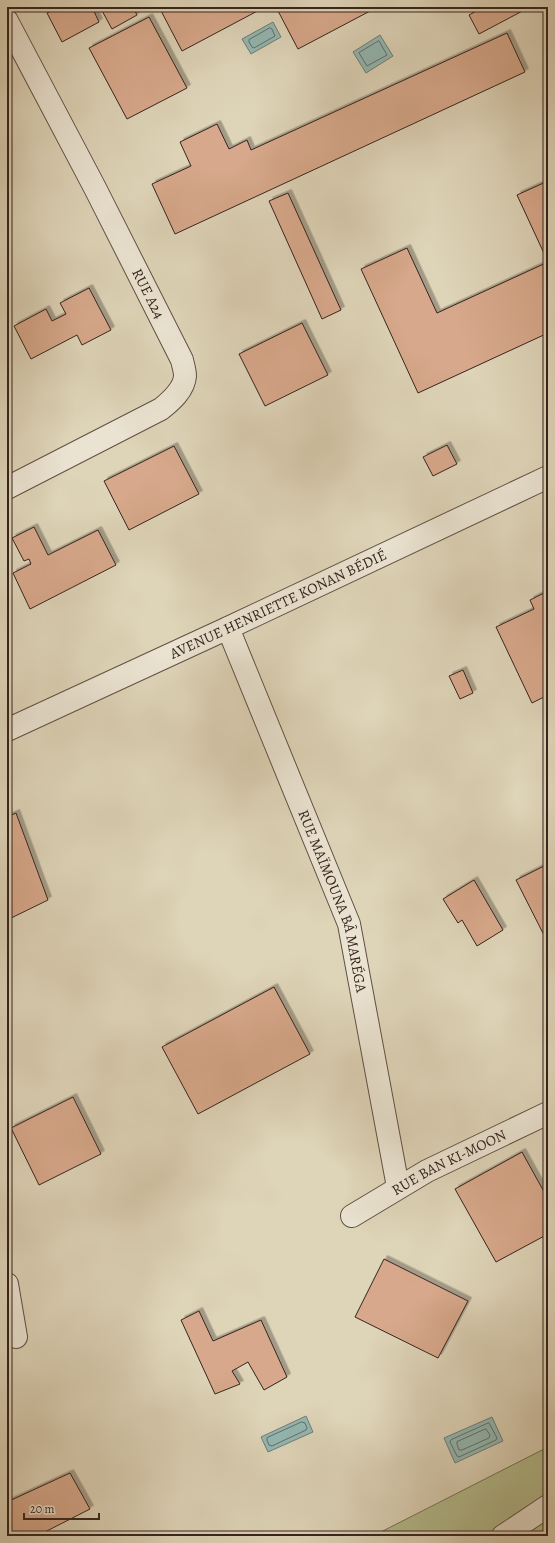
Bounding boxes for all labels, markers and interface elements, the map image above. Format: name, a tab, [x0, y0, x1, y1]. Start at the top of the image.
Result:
street label: RUE A24	[127, 265, 169, 322]
street label: AVENUE HENRIETTE KONAN BÉDIÉ	[166, 545, 390, 664]
street label: RUE MAÏMOUNA BÂ MARÉGA	[293, 806, 372, 994]
street label: RUE BAN KI-MOON	[388, 1124, 510, 1200]
scale bar	[24, 1495, 99, 1521]
text: 20 m	[30, 1501, 54, 1517]

